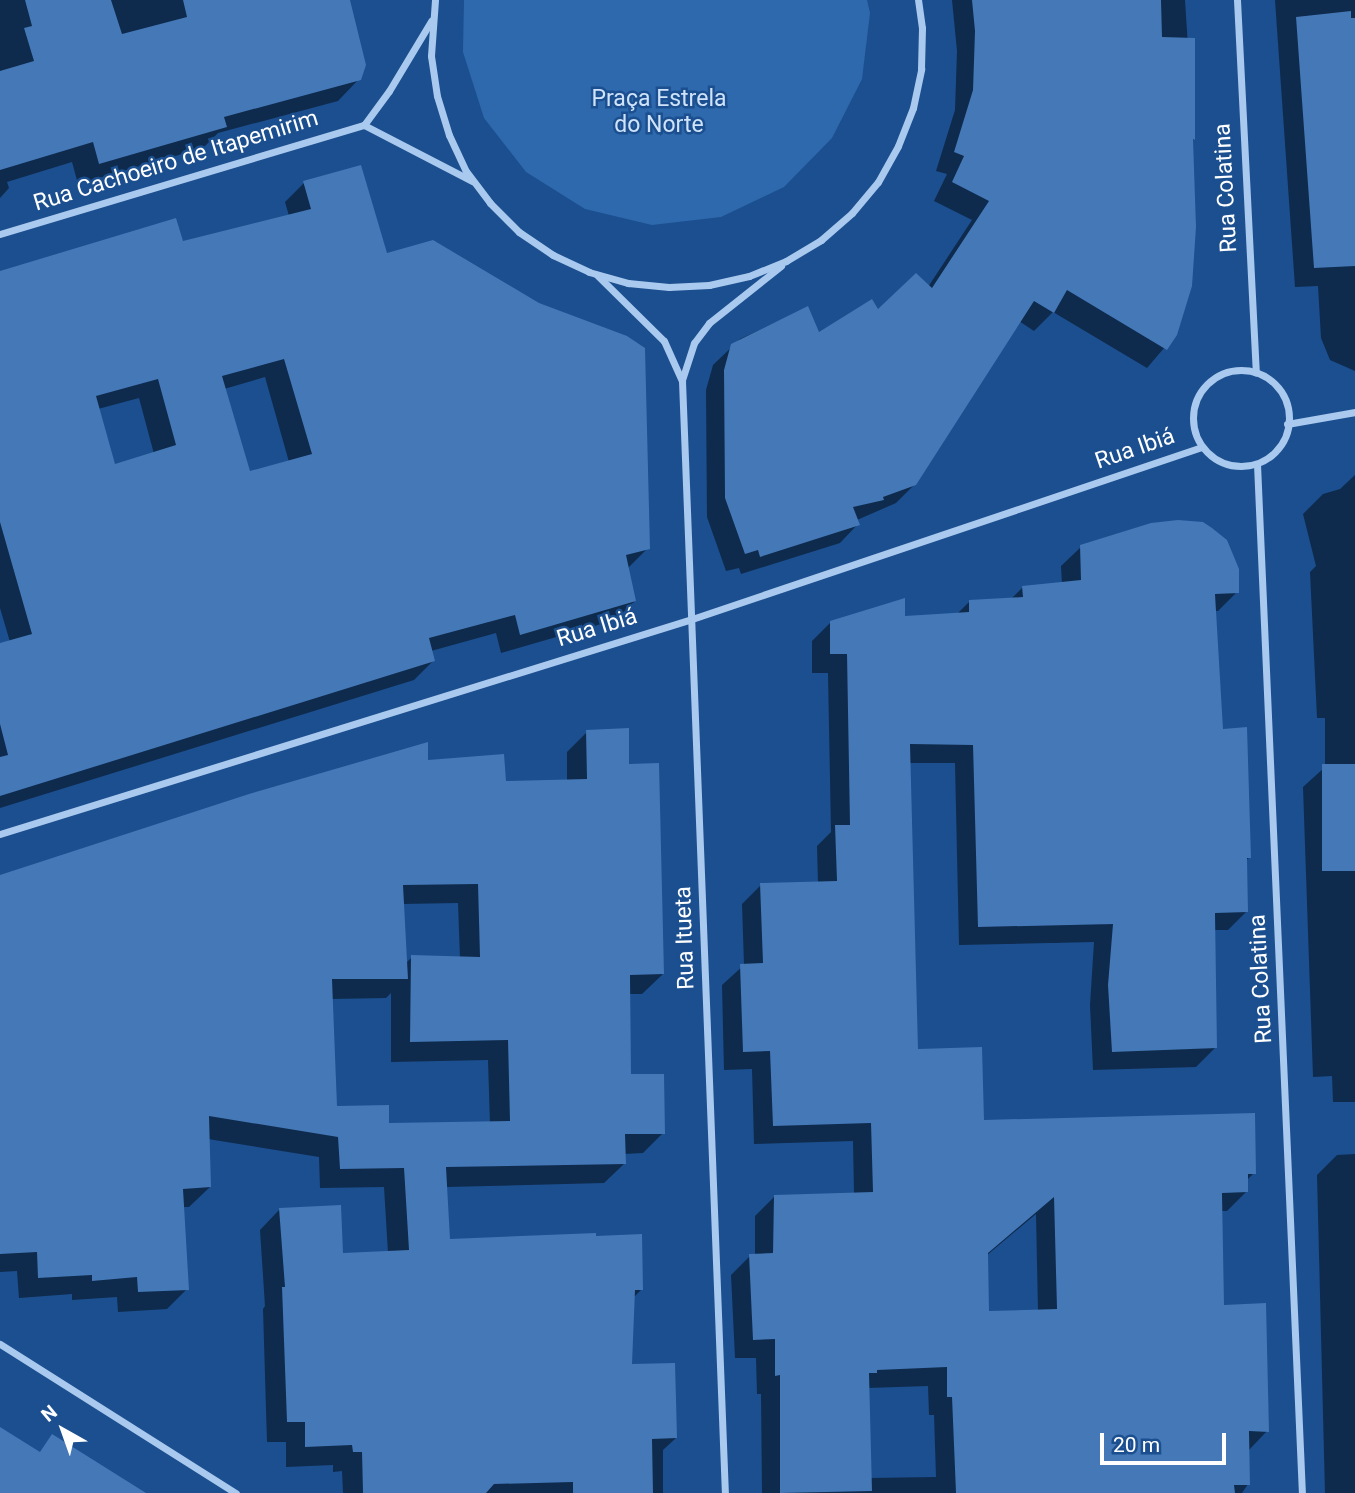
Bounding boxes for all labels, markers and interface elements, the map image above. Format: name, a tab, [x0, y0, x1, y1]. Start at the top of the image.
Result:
park label: Praça Estrela do Norte	[592, 85, 726, 139]
street label: Rua Cachoeiro de Itapemirim	[30, 105, 322, 217]
street label: Rua Colatina	[1209, 123, 1243, 253]
street label: Rua Ibiá	[1092, 423, 1178, 475]
street label: Rua Ibiá	[554, 603, 640, 653]
street label: Rua Itueta	[669, 886, 701, 990]
street label: Rua Colatina	[1244, 914, 1278, 1044]
north arrow	[28, 1395, 98, 1465]
text: N	[37, 1400, 62, 1427]
scale bar	[1103, 1420, 1229, 1464]
text: 20 m	[1113, 1433, 1160, 1457]

